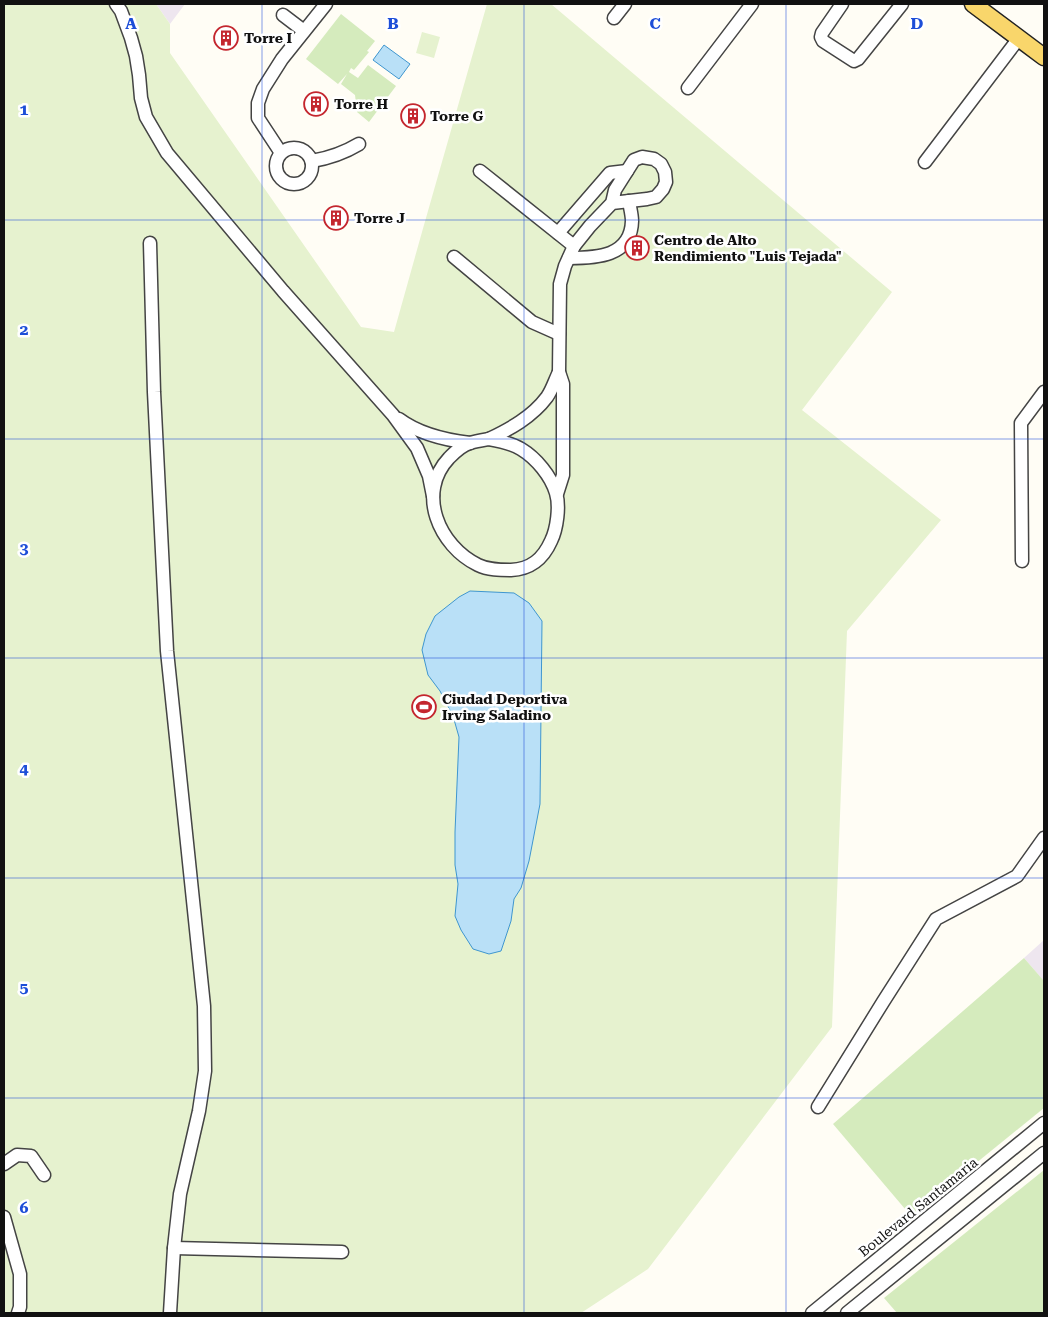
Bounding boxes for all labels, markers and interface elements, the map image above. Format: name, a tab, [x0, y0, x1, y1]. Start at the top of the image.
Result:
text: A	[125, 14, 137, 33]
text: B	[387, 14, 399, 33]
text: C	[649, 14, 661, 33]
text: D	[911, 14, 924, 33]
building icon: Torre I	[213, 25, 239, 51]
place label: Torre I	[244, 30, 293, 46]
building icon: Torre H	[303, 91, 329, 117]
place label: Torre H	[334, 96, 389, 112]
text: 1	[20, 100, 29, 119]
building icon: Torre G	[400, 103, 426, 129]
place label: Torre G	[430, 108, 484, 124]
building icon: Torre J	[323, 205, 349, 231]
place label: Torre J	[354, 210, 406, 226]
place label: Centro de Alto Rendimiento "Luis Tejada"	[654, 232, 842, 264]
building icon: Centro de Alto Rendimiento "Luis Tejada"	[624, 235, 650, 261]
text: 2	[20, 320, 29, 339]
text: 3	[20, 539, 29, 558]
place label: Ciudad Deportiva Irving Saladino	[442, 691, 568, 723]
sports icon: Ciudad Deportiva Irving Saladino	[411, 694, 437, 720]
text: 4	[20, 759, 29, 778]
text: 5	[20, 978, 29, 997]
street label: Boulevard Santamaria	[855, 1154, 981, 1260]
text: 6	[20, 1198, 29, 1217]

